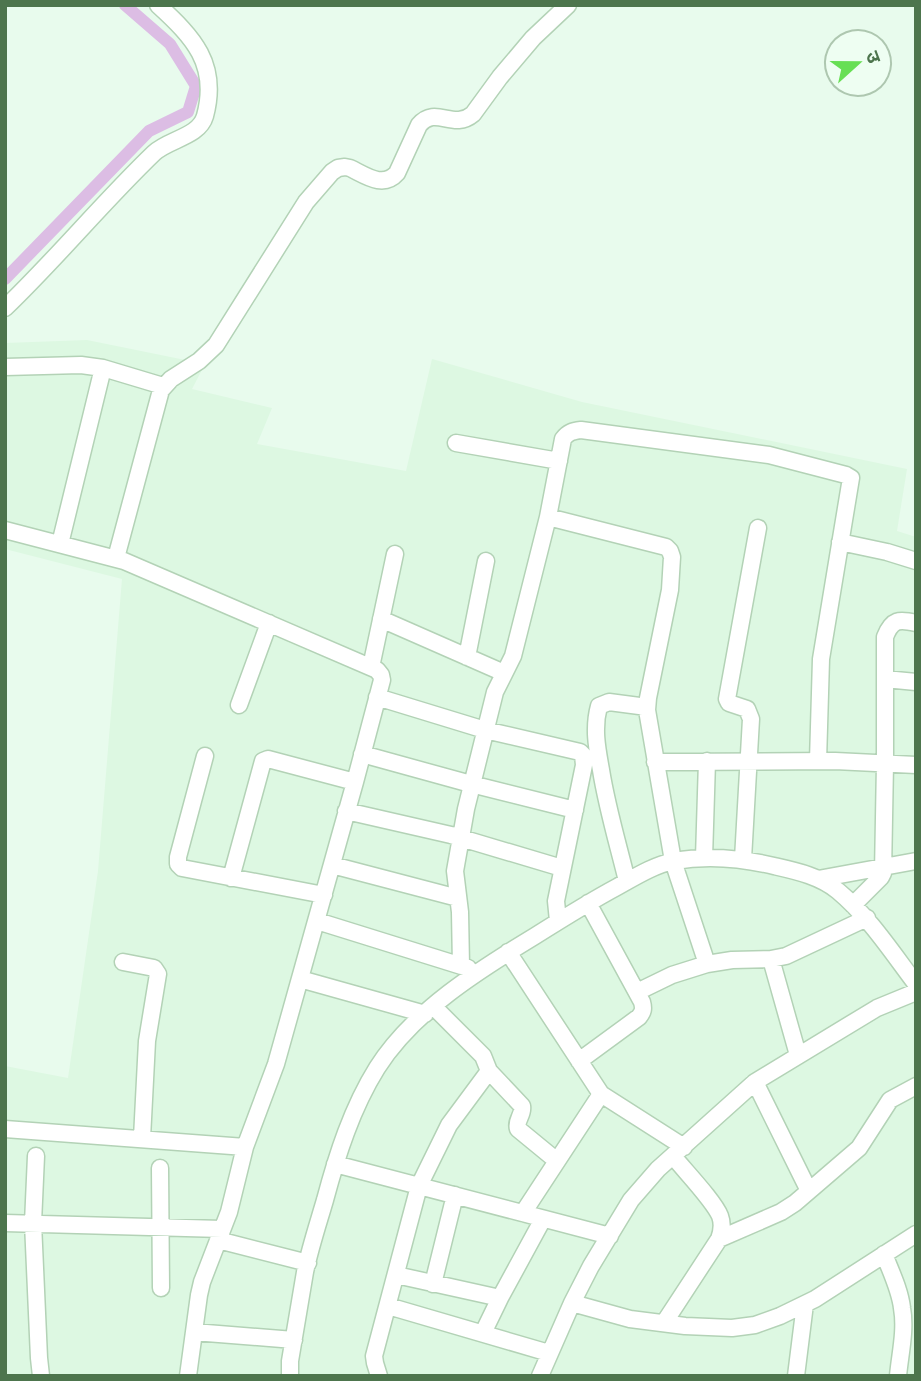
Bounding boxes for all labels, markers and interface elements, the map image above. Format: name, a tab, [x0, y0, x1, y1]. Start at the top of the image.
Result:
north arrow	[823, 28, 893, 98]
text: उ	[861, 48, 886, 67]

